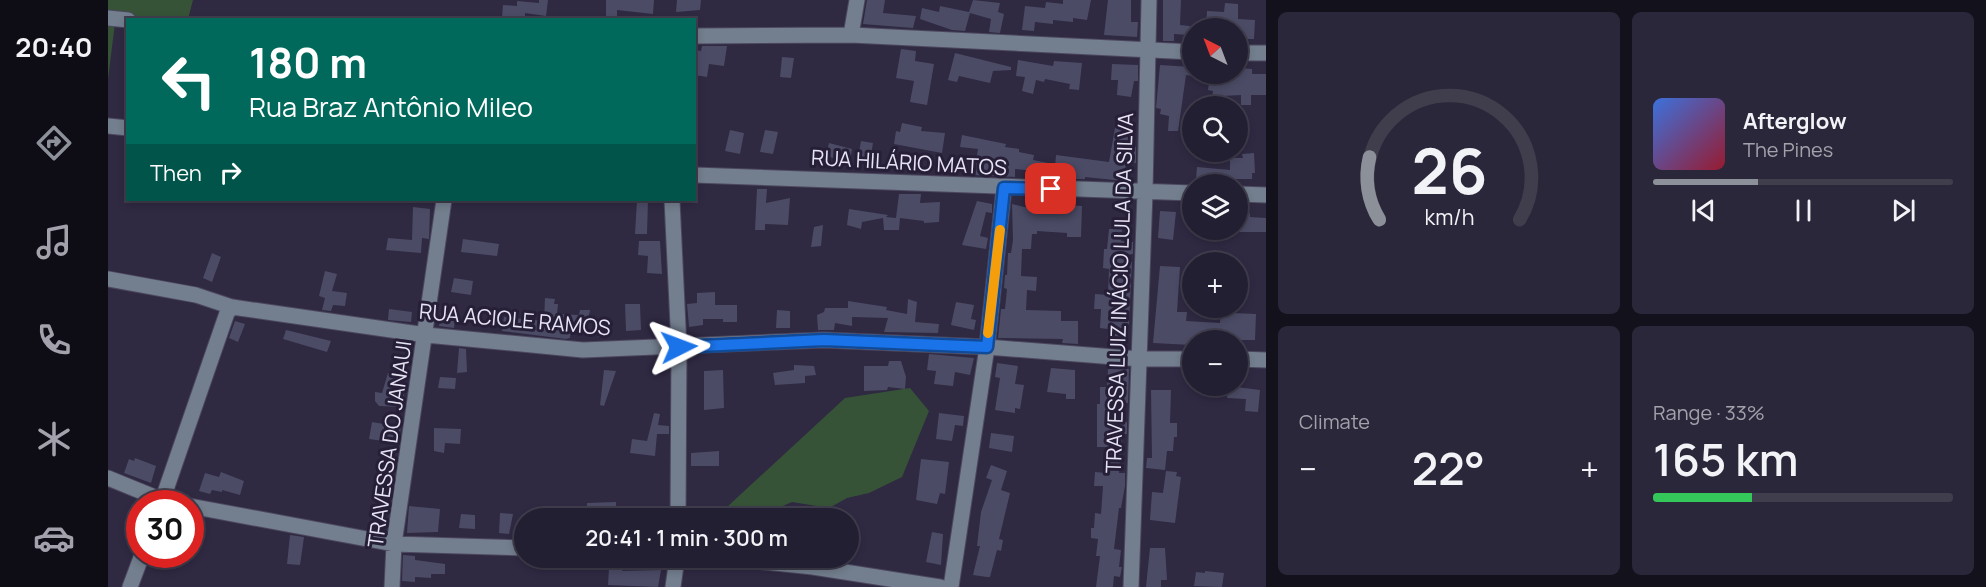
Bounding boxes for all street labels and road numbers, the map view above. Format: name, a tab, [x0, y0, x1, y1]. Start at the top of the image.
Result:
street label: TRAVESSA LUIZ INÁCIO LULA DA SILVA	[1099, 112, 1139, 474]
street label: RUA HILÁRIO MATOS	[810, 143, 1008, 181]
street label: RUA ACIOLE RAMOS	[418, 297, 612, 341]
street label: TRAVESSA DO JANAUI	[361, 339, 417, 549]

